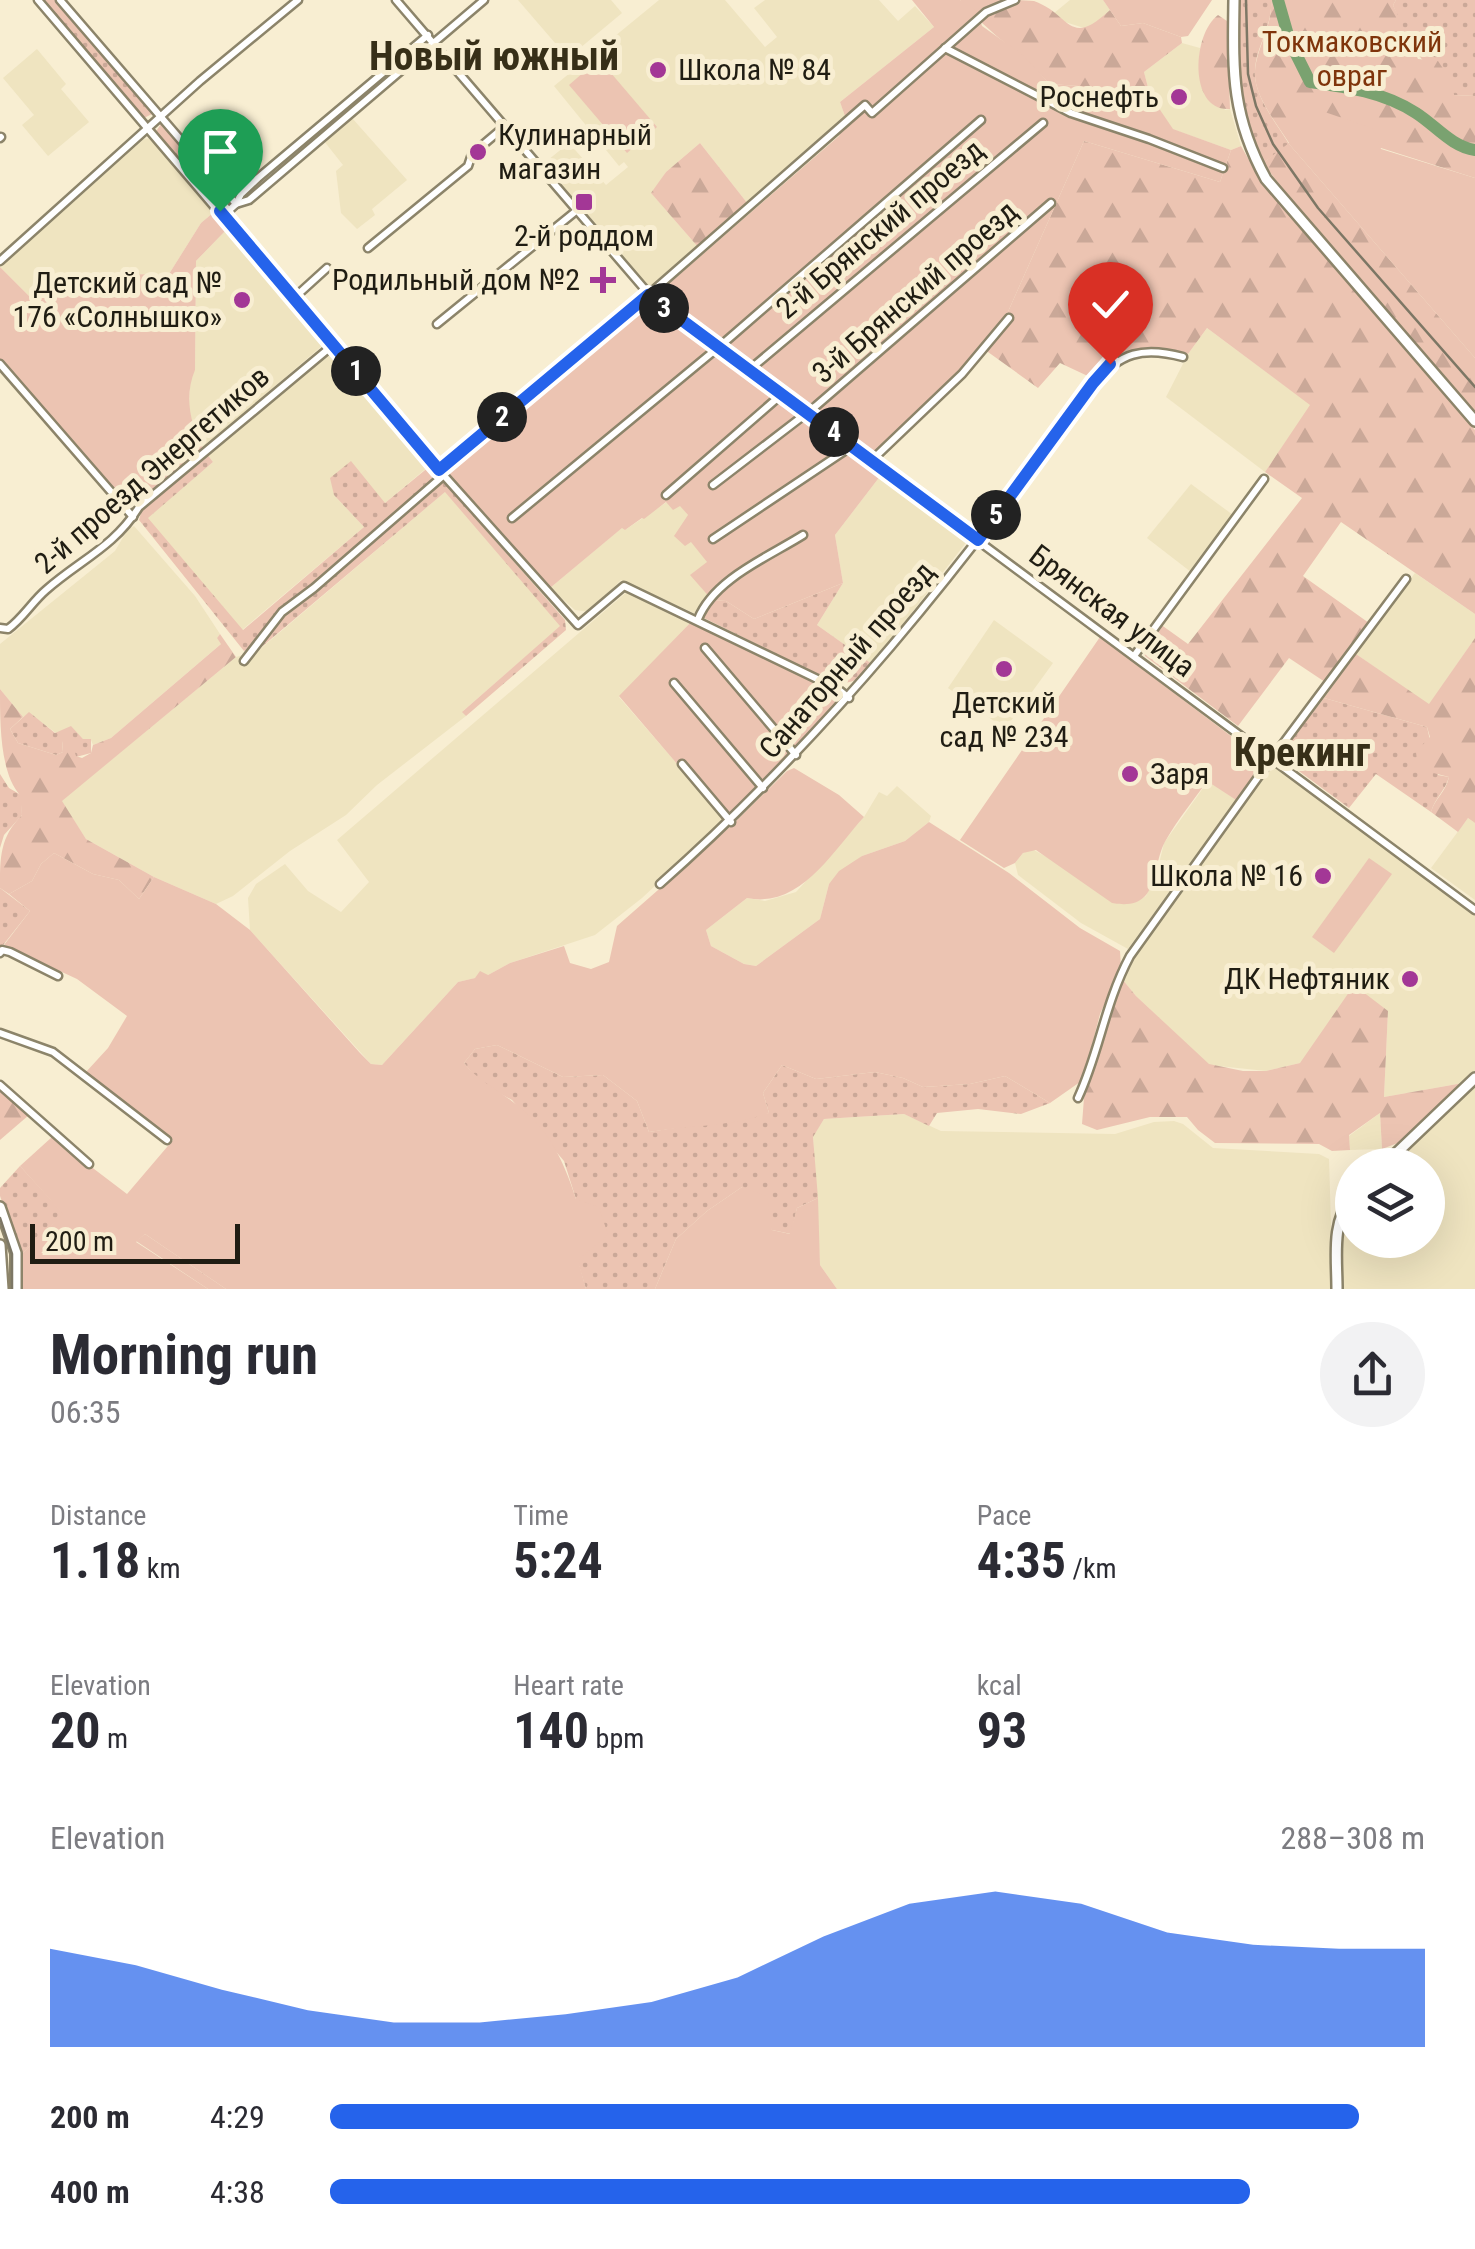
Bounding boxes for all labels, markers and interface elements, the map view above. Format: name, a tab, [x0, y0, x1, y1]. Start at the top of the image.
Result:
park label: Токмаковский овраг	[1262, 24, 1442, 93]
district label: Новый южный	[369, 33, 619, 80]
place label: Школа № 84	[678, 52, 831, 87]
marker: Школа № 84	[647, 59, 669, 81]
place label: Роснефть	[1040, 79, 1159, 114]
marker: Роснефть	[1168, 86, 1190, 108]
pin	[178, 109, 263, 212]
place label: Кулинарный магазин	[498, 117, 652, 186]
icon: arrive	[193, 124, 248, 179]
street label: 2-й Брянский проезд	[769, 132, 990, 326]
marker: Кулинарный магазин	[467, 141, 489, 163]
marker: 2-й роддом	[573, 191, 595, 213]
street label: 3-й Брянский проезд	[805, 193, 1024, 390]
place label: 2-й роддом	[514, 218, 654, 253]
place label: Родильный дом №2	[332, 262, 580, 297]
pin	[1068, 262, 1153, 365]
place label: Детский сад № 176 «Солнышко»	[13, 265, 222, 334]
marker: Родильный дом №2	[590, 267, 616, 293]
icon: check	[1083, 277, 1138, 332]
pin: 3	[639, 283, 689, 333]
marker: Детский сад № 176 «Солнышко»	[231, 289, 253, 311]
text: 3	[657, 291, 671, 324]
pin: 1	[331, 346, 381, 396]
text: 1	[349, 354, 363, 387]
street label: 2-й проезд Энергетиков	[27, 358, 276, 581]
pin: 2	[477, 392, 527, 442]
text: 2	[495, 400, 509, 433]
pin: 4	[809, 407, 859, 457]
text: 4	[827, 415, 841, 448]
pin: 5	[971, 490, 1021, 540]
text: 5	[989, 498, 1003, 531]
street label: Брянская улица	[1023, 537, 1202, 684]
street label: Санаторный проезд	[752, 554, 942, 765]
marker: Детский сад № 234	[993, 658, 1015, 680]
place label: Детский сад № 234	[939, 685, 1069, 754]
district label: Крекинг	[1234, 729, 1370, 776]
place label: Заря	[1150, 756, 1209, 791]
marker: Заря	[1119, 763, 1141, 785]
place label: Школа № 16	[1150, 858, 1303, 893]
marker: Школа № 16	[1312, 865, 1334, 887]
place label: ДК Нефтяник	[1224, 961, 1390, 996]
marker: ДК Нефтяник	[1399, 968, 1421, 990]
map controls	[1335, 1148, 1445, 1258]
button: layers	[1335, 1148, 1445, 1258]
scale bar	[30, 1219, 240, 1264]
text: 200 m	[45, 1225, 114, 1258]
button: share	[1320, 1322, 1425, 1427]
text: Morning run	[50, 1323, 318, 1387]
text: 06:35	[50, 1393, 121, 1431]
text: Distance	[50, 1499, 147, 1532]
text: Time	[513, 1499, 569, 1532]
text: Pace	[977, 1499, 1032, 1532]
text: 1.18	[50, 1532, 140, 1590]
text: 5:24	[513, 1532, 603, 1590]
text: 4:35	[977, 1532, 1066, 1590]
text: km	[140, 1552, 180, 1585]
text: /km	[1066, 1552, 1117, 1585]
text: Elevation	[50, 1669, 151, 1702]
text: Heart rate	[513, 1669, 624, 1702]
text: kcal	[977, 1669, 1022, 1702]
text: 20	[50, 1702, 101, 1760]
text: 140	[513, 1702, 589, 1760]
text: 93	[977, 1702, 1027, 1760]
text: m	[101, 1722, 128, 1755]
text: bpm	[589, 1722, 644, 1755]
text: Elevation	[50, 1819, 165, 1857]
text: 288–308 m	[1280, 1819, 1425, 1857]
text: 200 m	[50, 2098, 130, 2136]
text: 4:29	[210, 2098, 265, 2136]
text: 400 m	[50, 2173, 130, 2211]
text: 4:38	[210, 2173, 265, 2211]

